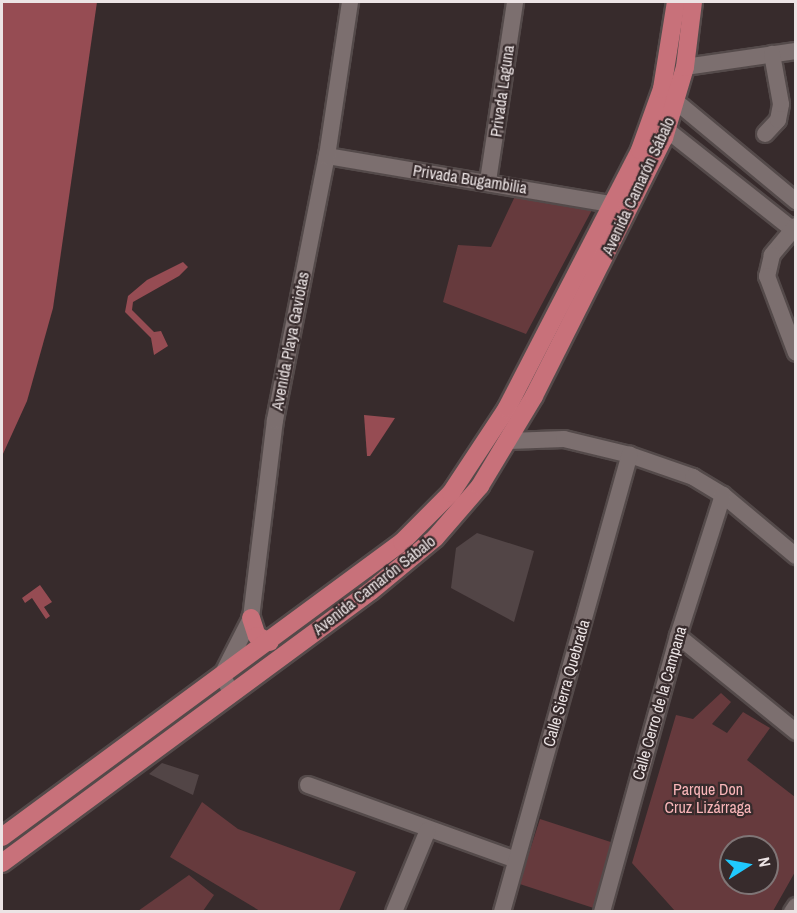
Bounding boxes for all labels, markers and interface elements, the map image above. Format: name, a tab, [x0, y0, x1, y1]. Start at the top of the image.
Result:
street label: Privada Laguna	[486, 44, 518, 138]
street label: Avenida Camarón Sábalo	[598, 114, 678, 258]
street label: Privada Bugambilia	[412, 161, 528, 197]
street label: Avenida Playa Gaviotas	[267, 270, 313, 412]
street label: Avenida Camarón Sábalo	[309, 531, 439, 639]
street label: Calle Sierra Quebrada	[539, 617, 593, 749]
street label: Calle Cerro de la Campana	[628, 624, 690, 782]
park label: Parque Don Cruz Lizárraga	[665, 779, 751, 817]
north arrow	[719, 835, 779, 895]
text: N	[753, 855, 776, 869]

